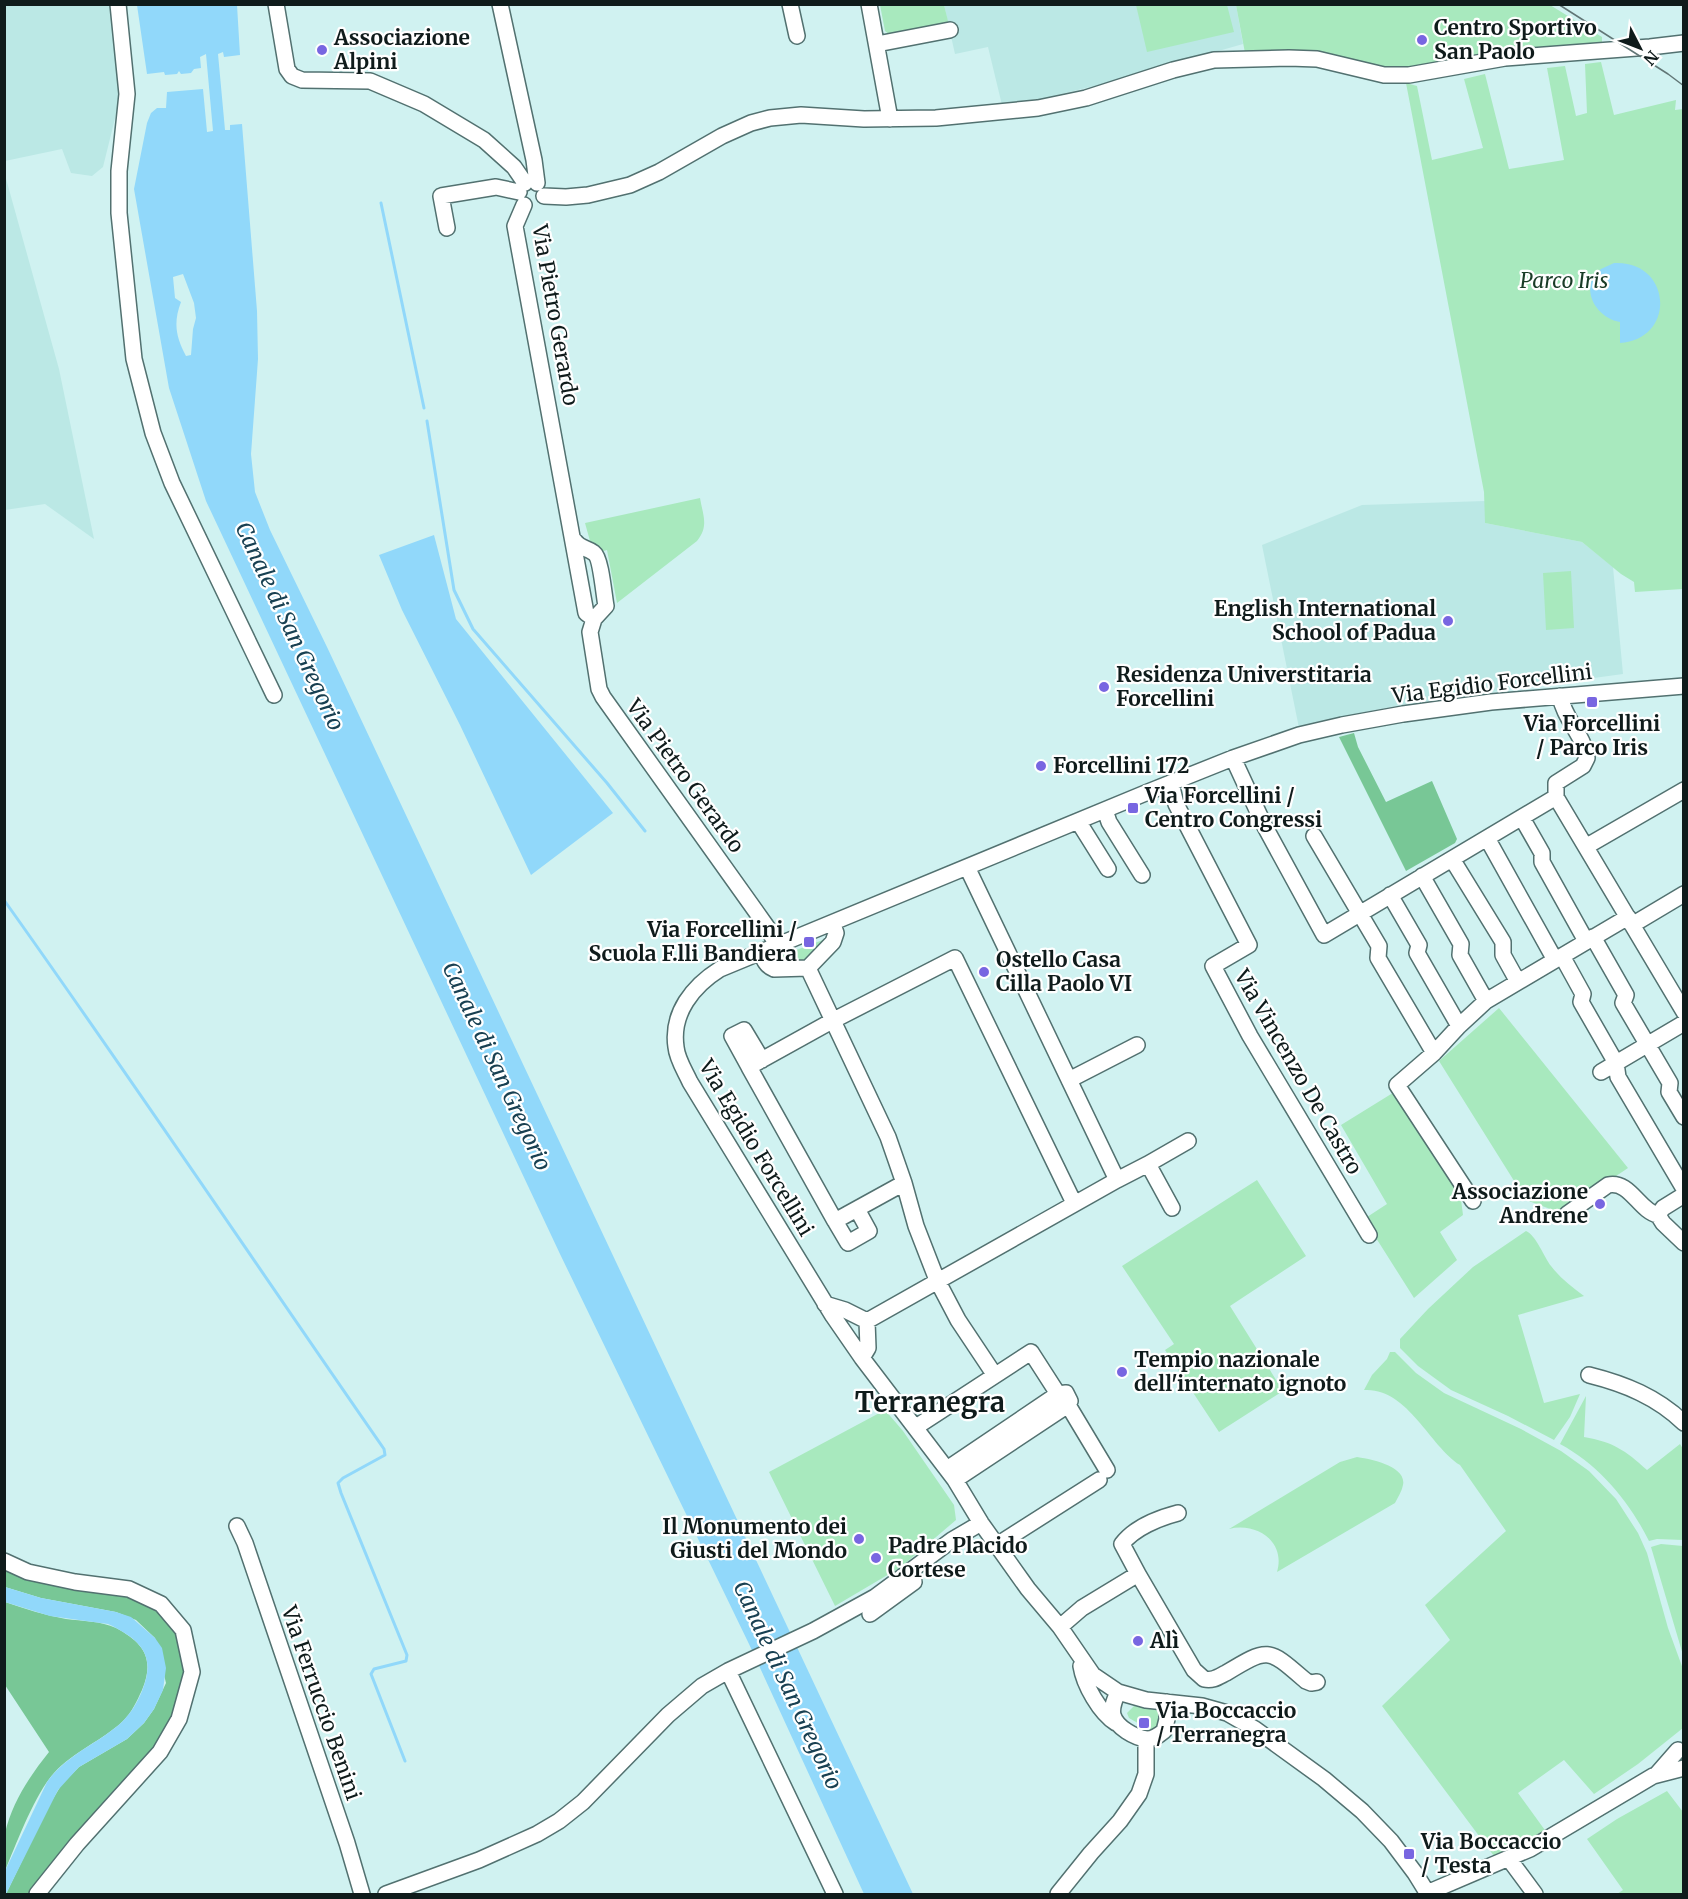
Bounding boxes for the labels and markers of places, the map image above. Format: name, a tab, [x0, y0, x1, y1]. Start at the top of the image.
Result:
place label: Centro Sportivo San Paolo	[1434, 14, 1597, 65]
place label: Associazione Alpini	[333, 24, 470, 75]
marker: Centro Sportivo San Paolo	[1415, 33, 1429, 47]
marker: Associazione Alpini	[315, 43, 329, 57]
place label: English International School of Padua	[1214, 595, 1436, 646]
marker: English International School of Padua	[1441, 614, 1455, 628]
place label: Residenza Universtitaria Forcellini	[1116, 661, 1372, 712]
marker: Residenza Universtitaria Forcellini	[1097, 680, 1111, 694]
marker: Via Forcellini / Parco Iris	[1585, 695, 1599, 709]
place label: Via Forcellini / Parco Iris	[1523, 710, 1660, 761]
place label: Forcellini 172	[1053, 752, 1189, 779]
marker: Forcellini 172	[1034, 759, 1048, 773]
place label: Via Forcellini / Centro Congressi	[1144, 782, 1322, 833]
marker: Via Forcellini / Centro Congressi	[1126, 801, 1140, 815]
place label: Via Forcellini / Scuola F.lli Bandiera	[588, 916, 797, 967]
marker: Via Forcellini / Scuola F.lli Bandiera	[802, 935, 816, 949]
place label: Ostello Casa Cilla Paolo VI	[996, 946, 1132, 997]
marker: Ostello Casa Cilla Paolo VI	[977, 965, 991, 979]
place label: Associazione Andrene	[1451, 1178, 1588, 1229]
marker: Associazione Andrene	[1593, 1197, 1607, 1211]
place label: Tempio nazionale dell'internato ignoto	[1134, 1346, 1346, 1397]
marker: Tempio nazionale dell'internato ignoto	[1115, 1365, 1129, 1379]
place label: Il Monumento dei Giusti del Mondo	[662, 1513, 847, 1564]
marker: Il Monumento dei Giusti del Mondo	[852, 1532, 866, 1546]
place label: Padre Placido Cortese	[888, 1532, 1028, 1583]
marker: Padre Placido Cortese	[869, 1551, 883, 1565]
place label: Alì	[1149, 1627, 1179, 1654]
marker: Alì	[1131, 1634, 1145, 1648]
place label: Via Boccaccio / Terranegra	[1155, 1697, 1296, 1748]
marker: Via Boccaccio / Terranegra	[1137, 1716, 1151, 1730]
place label: Via Boccaccio / Testa	[1420, 1828, 1561, 1879]
marker: Via Boccaccio / Testa	[1402, 1847, 1416, 1861]

